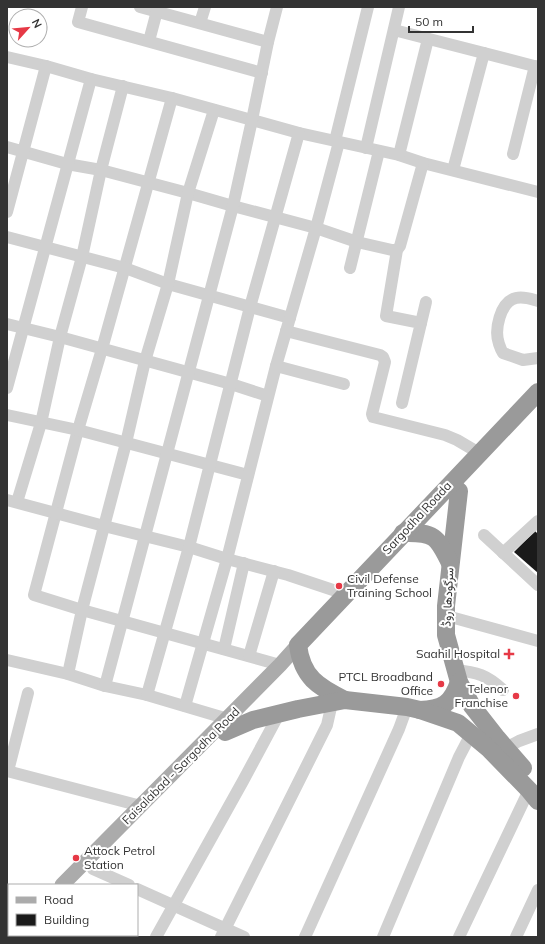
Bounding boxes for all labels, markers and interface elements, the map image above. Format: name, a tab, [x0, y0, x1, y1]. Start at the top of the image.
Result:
north arrow	[8, 8, 48, 48]
scale bar	[409, 8, 473, 34]
text: 50 m	[415, 14, 443, 29]
text: N	[29, 17, 45, 30]
street label: Sargodha Roada	[379, 478, 454, 557]
street label: سرگودھا روڈ	[438, 567, 458, 627]
place label: Civil Defense Training School	[347, 571, 432, 600]
marker: Civil Defense Training School	[334, 581, 344, 591]
place label: Saahil Hospital	[416, 646, 500, 661]
marker: Saahil Hospital	[503, 648, 515, 660]
place label: PTCL Broadband Office	[338, 669, 433, 698]
marker: PTCL Broadband Office	[436, 679, 446, 689]
place label: Telenor Franchise	[455, 681, 509, 710]
marker: Telenor Franchise	[511, 691, 521, 701]
street label: Faisalabad - Sargodha Road	[119, 704, 242, 827]
place label: Attock Petrol Station	[84, 843, 155, 872]
marker: Attock Petrol Station	[71, 853, 81, 863]
legend	[8, 884, 138, 936]
text: Road	[44, 892, 73, 907]
text: Building	[44, 912, 89, 927]

